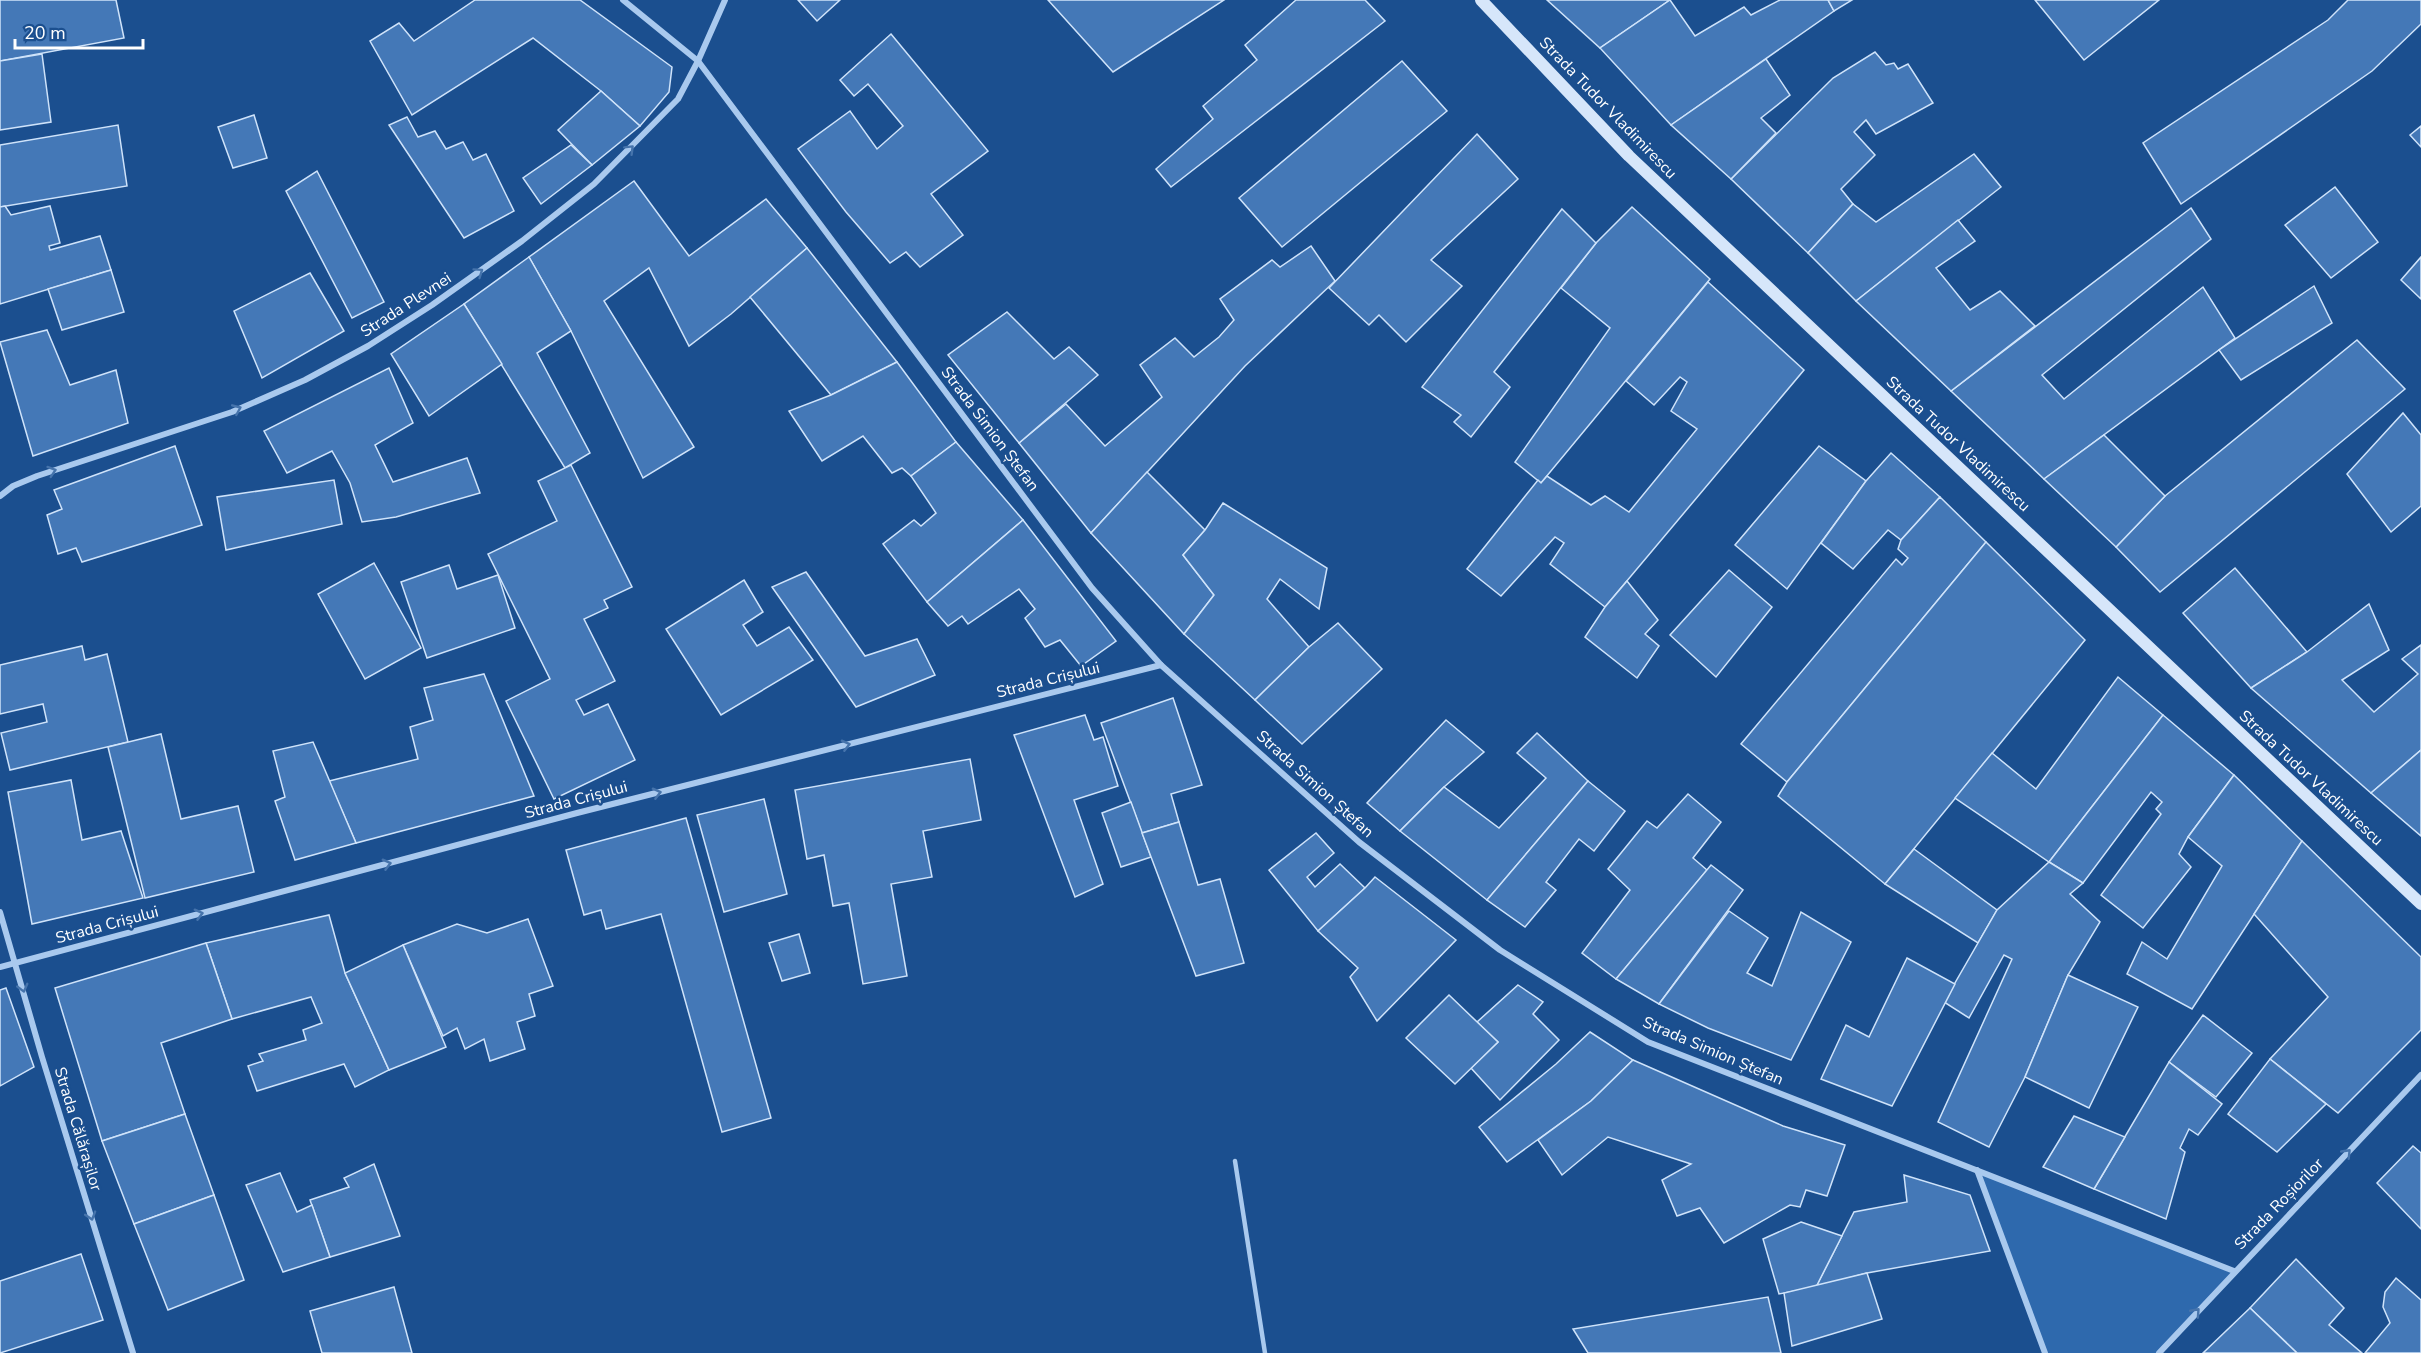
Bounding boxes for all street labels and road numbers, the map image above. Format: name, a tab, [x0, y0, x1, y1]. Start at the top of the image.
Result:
street label: Strada Tudor Vladimirescu	[1534, 32, 1682, 184]
street label: Strada Plevnei	[356, 267, 456, 343]
street label: Strada Simion Ștefan	[936, 362, 1044, 496]
street label: Strada Tudor Vladimirescu	[1881, 371, 2035, 517]
street label: Strada Crișului	[994, 657, 1102, 703]
street label: Strada Tudor Vladimirescu	[2234, 705, 2388, 851]
street label: Strada Simion Ștefan	[1251, 725, 1379, 843]
street label: Strada Crișului	[522, 776, 630, 824]
street label: Strada Crișului	[53, 901, 161, 949]
street label: Strada Simion Ștefan	[1639, 1011, 1787, 1091]
street label: Strada Călărașilor	[49, 1064, 107, 1194]
street label: Strada Roșiorilor	[2229, 1153, 2329, 1255]

